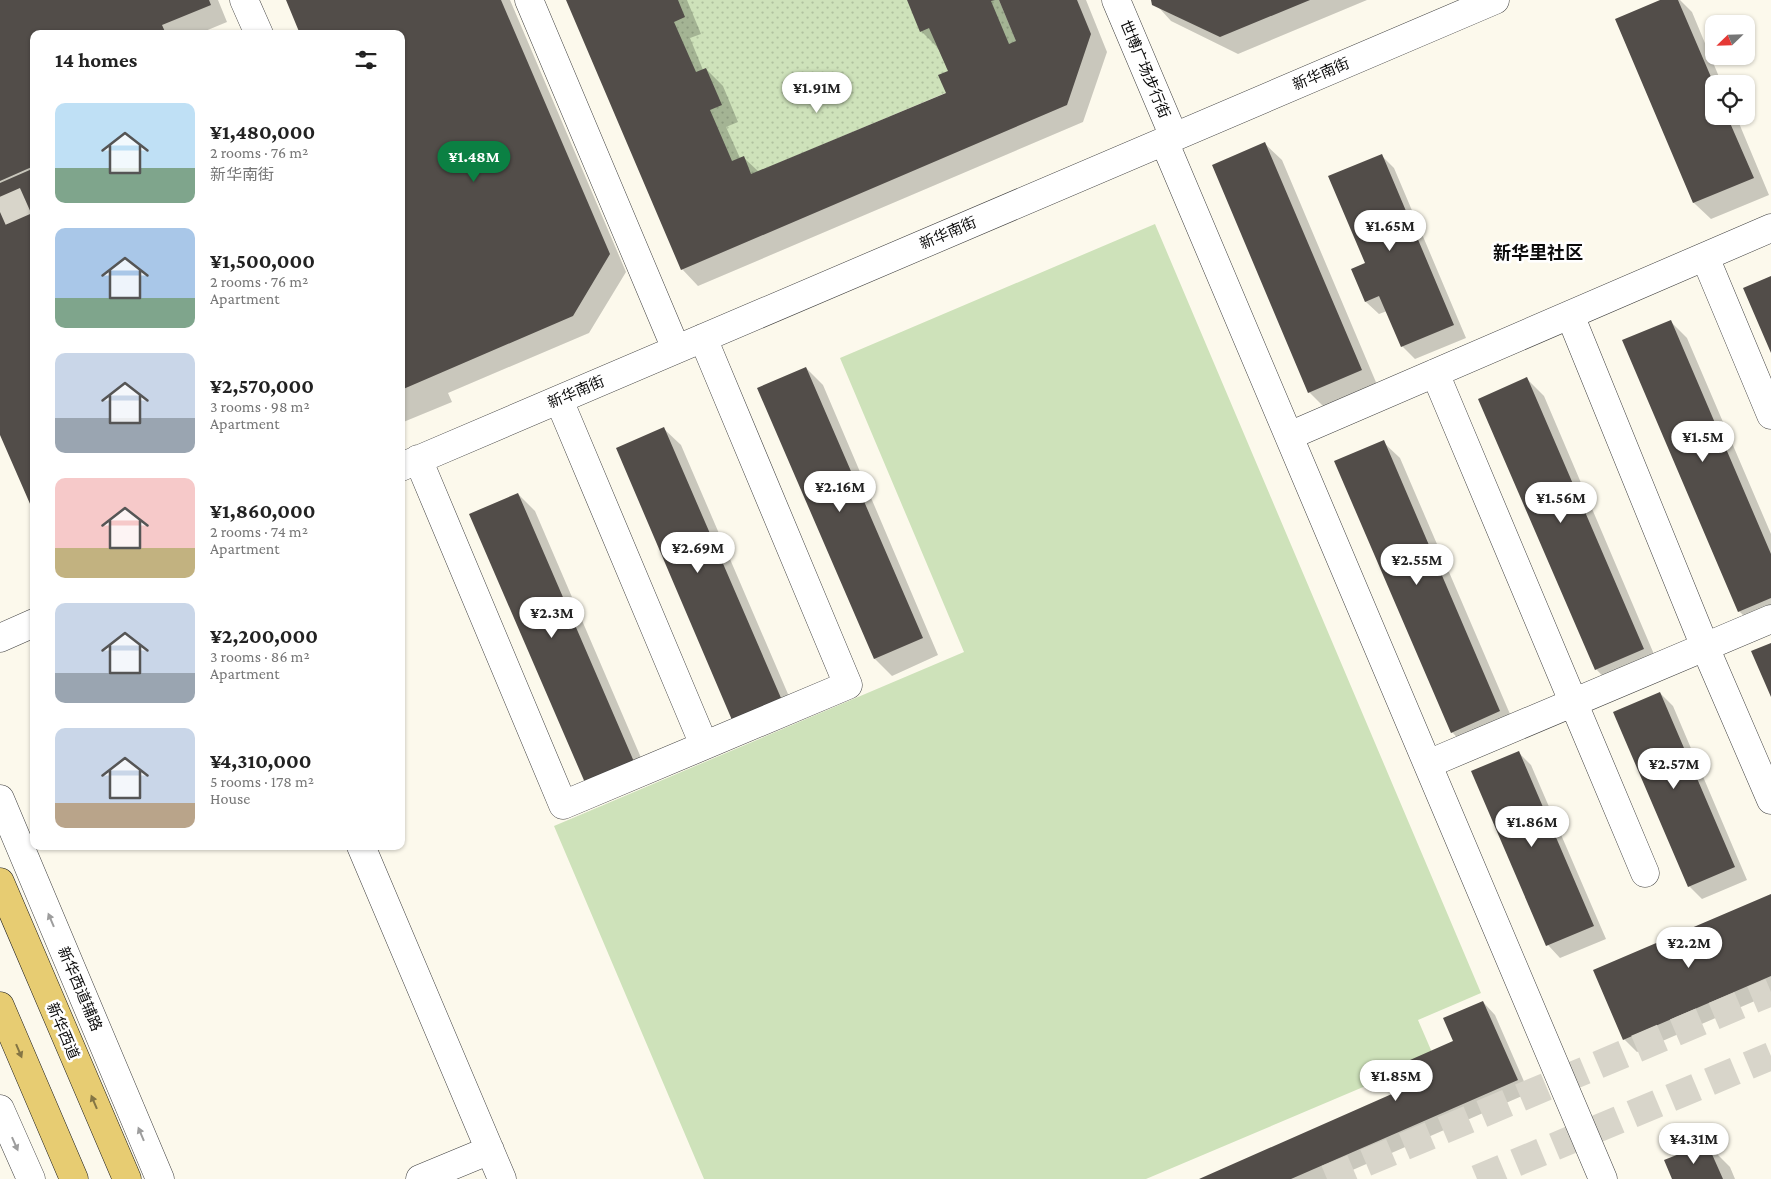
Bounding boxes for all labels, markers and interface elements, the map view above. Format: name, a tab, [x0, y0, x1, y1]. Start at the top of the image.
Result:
north arrow	[1705, 15, 1755, 65]
map controls	[1705, 15, 1755, 125]
street label: 世博广场步行街	[1117, 17, 1174, 120]
icon: filters	[352, 46, 380, 74]
text: 14 homes	[55, 48, 137, 72]
street label: 新华南街	[1290, 54, 1352, 93]
pin: ¥1.91M	[776, 72, 858, 114]
button: locate	[1705, 75, 1755, 125]
text: ¥1.91M	[793, 79, 841, 96]
text: ¥1,480,000	[210, 120, 315, 144]
icon: home	[95, 123, 155, 183]
pin: ¥1.48M	[433, 140, 515, 183]
text: 2 rooms · 76 m²	[210, 144, 308, 161]
text: ¥1.48M	[448, 148, 500, 165]
text: 新华南街	[210, 166, 274, 183]
pin: ¥1.65M	[1349, 210, 1431, 252]
street label: 新华南街	[917, 213, 979, 252]
text: ¥1.65M	[1365, 217, 1415, 234]
district label: 新华里社区	[1493, 243, 1583, 263]
icon: home	[95, 248, 155, 308]
text: ¥1,500,000	[210, 249, 315, 273]
text: 2 rooms · 76 m²	[210, 273, 308, 290]
text: Apartment	[210, 290, 280, 307]
street label: 新华南街	[545, 372, 607, 411]
icon: home	[95, 373, 155, 433]
text: ¥2,570,000	[210, 374, 314, 398]
text: 3 rooms · 98 m²	[210, 398, 310, 415]
text: Apartment	[210, 415, 280, 432]
pin: ¥1.5M	[1668, 420, 1738, 463]
text: ¥1.5M	[1682, 428, 1724, 445]
pin: ¥2.16M	[799, 470, 881, 513]
text: ¥2.16M	[815, 478, 865, 495]
pin: ¥1.56M	[1520, 482, 1602, 524]
text: ¥1.56M	[1536, 489, 1586, 506]
icon: home	[95, 498, 155, 558]
text: ¥1,860,000	[210, 499, 316, 523]
text: 2 rooms · 74 m²	[210, 523, 308, 540]
pin: ¥2.69M	[657, 532, 739, 574]
text: ¥2.69M	[672, 539, 724, 556]
text: Apartment	[210, 540, 280, 557]
pin: ¥2.55M	[1376, 544, 1458, 586]
text: ¥2.55M	[1392, 551, 1442, 568]
pin: ¥2.3M	[517, 596, 587, 639]
text: ¥2.3M	[530, 604, 574, 621]
icon: home	[95, 623, 155, 683]
text: ¥2,200,000	[210, 624, 318, 648]
text: 3 rooms · 86 m²	[210, 648, 310, 665]
text: Apartment	[210, 665, 280, 682]
icon: home	[95, 748, 155, 808]
pin: ¥2.57M	[1633, 748, 1715, 790]
text: ¥4,310,000	[210, 749, 312, 773]
text: ¥2.57M	[1649, 755, 1699, 772]
text: 5 rooms · 178 m²	[210, 773, 314, 790]
text: House	[210, 790, 250, 807]
pin: ¥1.86M	[1491, 806, 1573, 848]
text: ¥1.86M	[1506, 813, 1558, 830]
one-way arrow	[47, 912, 55, 927]
pin: ¥2.2M	[1654, 926, 1724, 969]
text: ¥2.2M	[1667, 934, 1711, 951]
street label: 新华西道辅路	[54, 944, 106, 1034]
street label: 新华西道	[43, 1000, 83, 1062]
one-way arrow	[16, 1044, 24, 1058]
pin: ¥1.85M	[1355, 1060, 1437, 1102]
text: ¥1.85M	[1371, 1067, 1421, 1084]
one-way arrow	[89, 1095, 97, 1109]
pin: ¥4.31M	[1653, 1122, 1735, 1165]
one-way arrow	[137, 1127, 145, 1141]
text: ¥4.31M	[1670, 1130, 1718, 1147]
one-way arrow	[12, 1137, 20, 1151]

